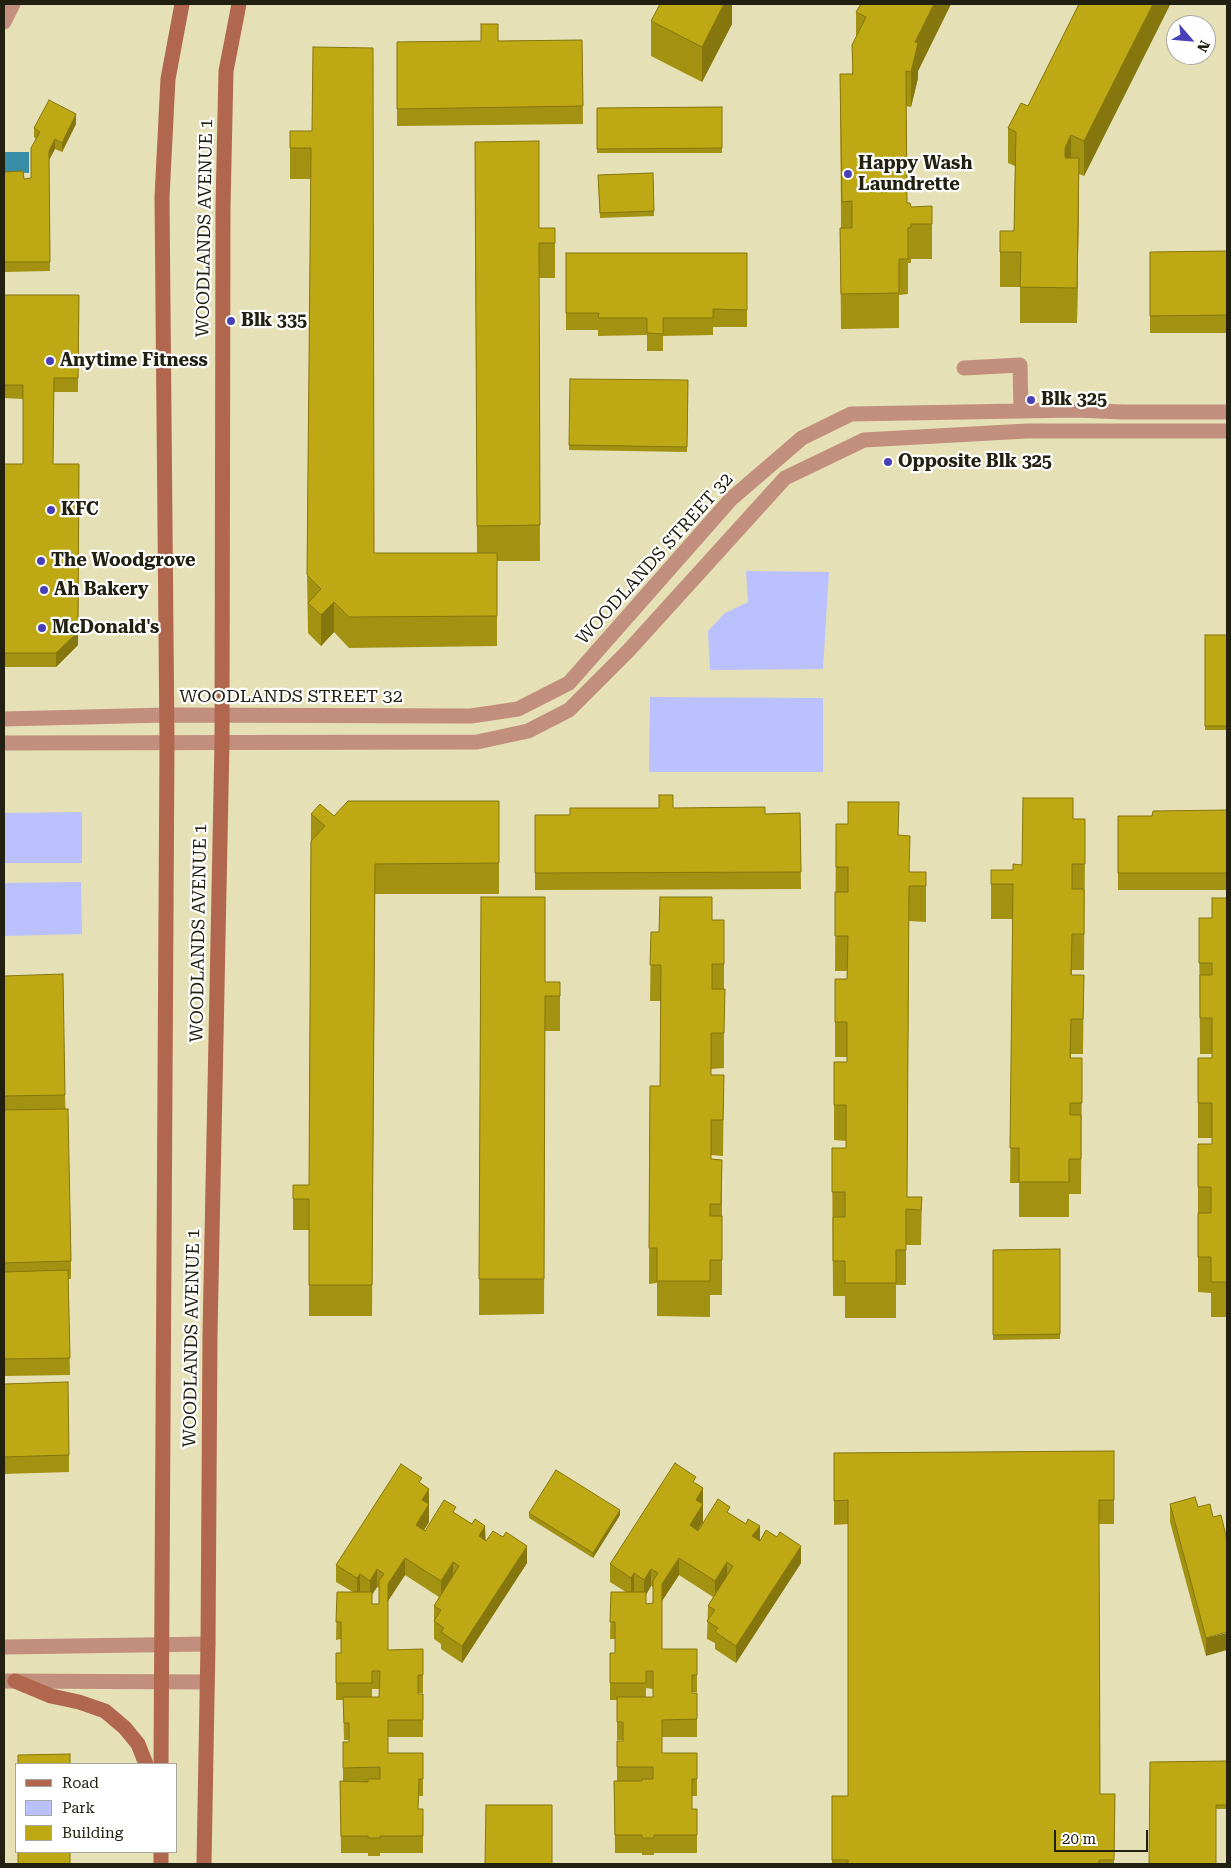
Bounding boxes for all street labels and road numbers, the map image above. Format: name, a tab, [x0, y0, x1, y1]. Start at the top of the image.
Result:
street label: WOODLANDS AVENUE 1	[192, 118, 218, 338]
street label: WOODLANDS STREET 32	[572, 469, 738, 649]
street label: WOODLANDS STREET 32	[179, 686, 403, 708]
street label: WOODLANDS AVENUE 1	[186, 823, 212, 1043]
street label: WOODLANDS AVENUE 1	[179, 1228, 205, 1448]

